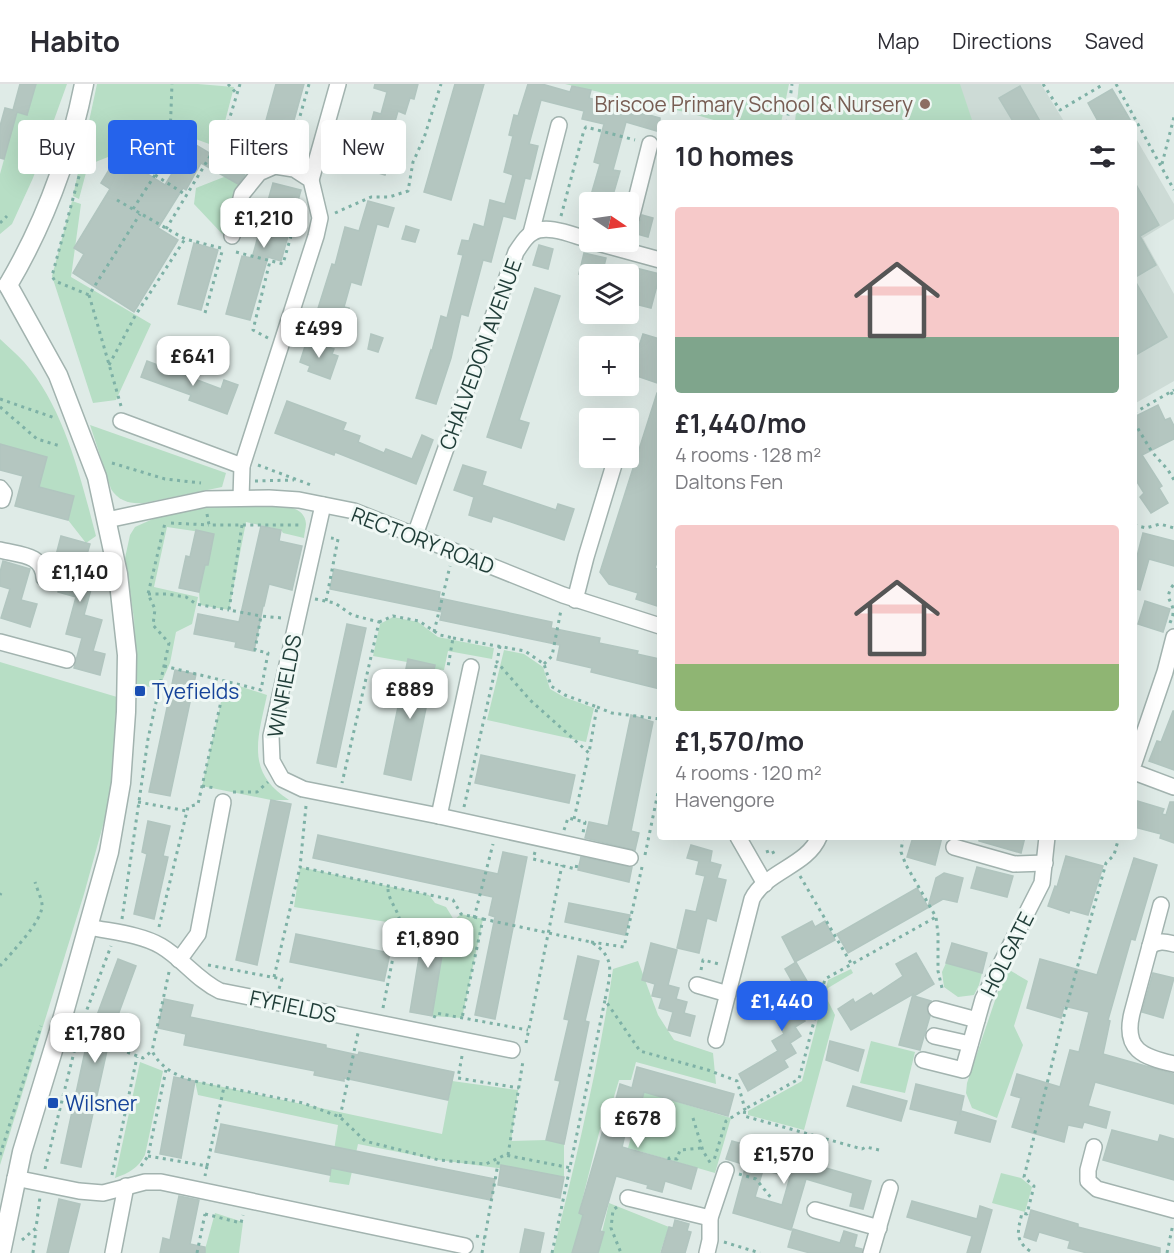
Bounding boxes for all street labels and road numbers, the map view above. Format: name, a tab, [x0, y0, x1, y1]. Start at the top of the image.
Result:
street label: CHALVEDON AVENUE	[432, 254, 528, 454]
street label: RECTORY ROAD	[348, 500, 498, 580]
street label: WINFIELDS	[260, 632, 308, 740]
street label: HOLGATE	[974, 907, 1040, 1001]
street label: FYFIELDS	[247, 983, 339, 1029]

